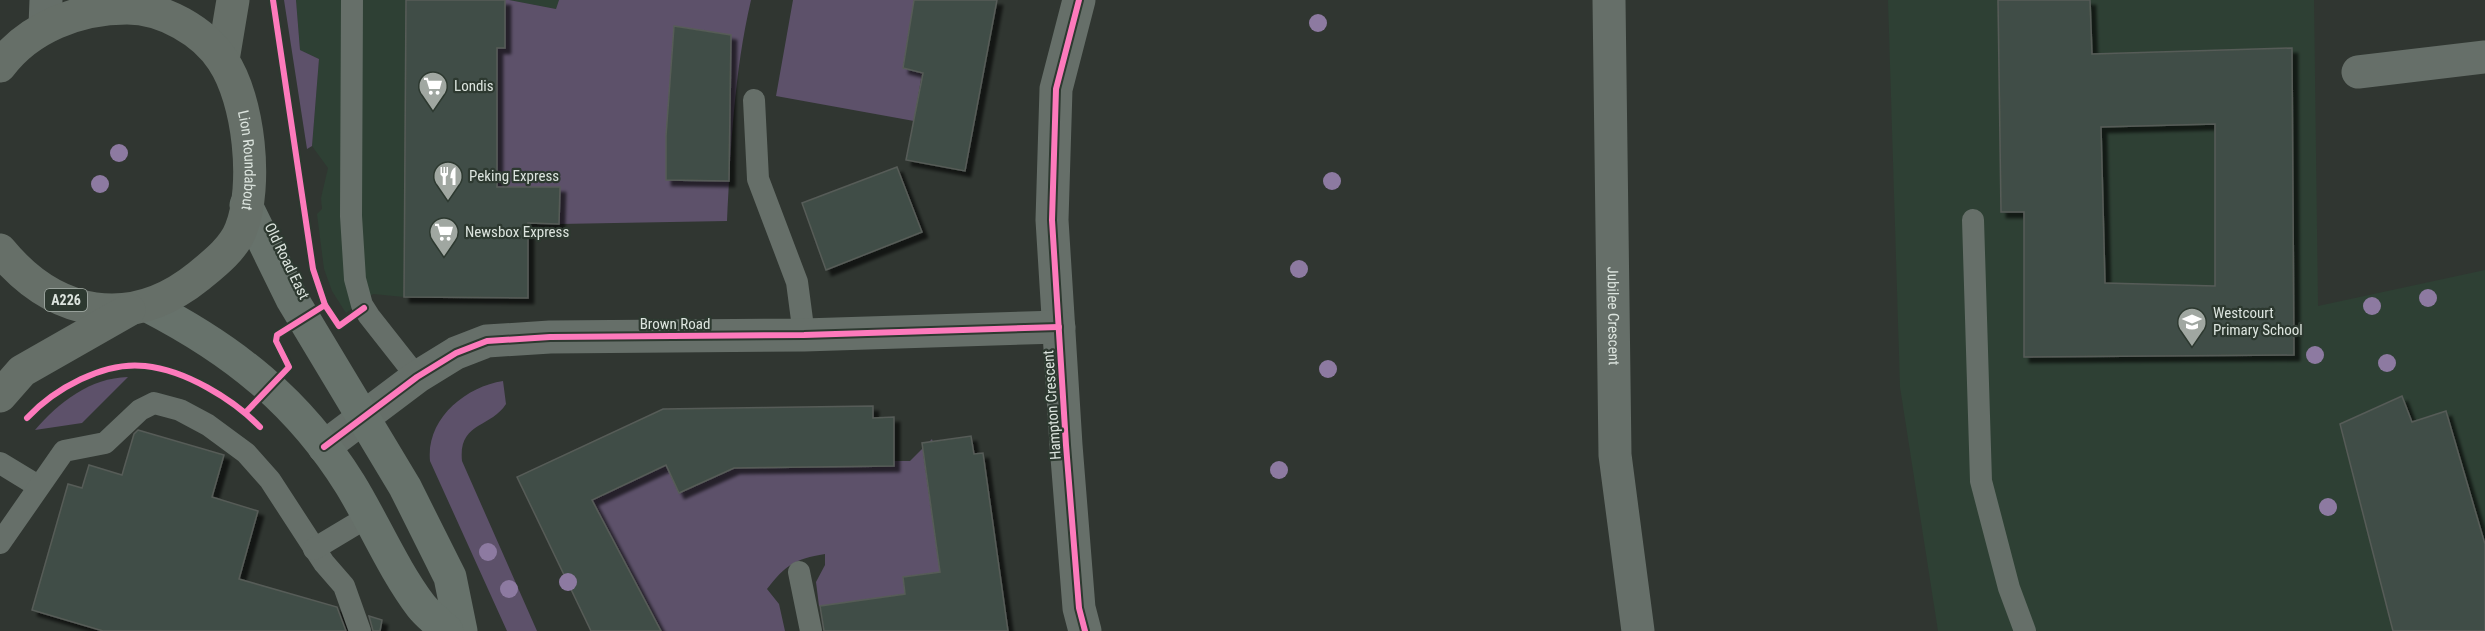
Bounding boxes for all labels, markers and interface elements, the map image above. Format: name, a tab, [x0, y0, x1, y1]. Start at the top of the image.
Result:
supermarket icon: Londis	[417, 70, 449, 112]
place label: Londis	[454, 77, 494, 95]
street label: Lion Roundabout	[234, 109, 259, 212]
restaurant icon: Peking Express	[432, 160, 464, 202]
place label: Peking Express	[469, 167, 559, 185]
supermarket icon: Newsbox Express	[428, 216, 460, 258]
street label: Old Road East	[261, 220, 313, 302]
place label: Newsbox Express	[465, 223, 569, 241]
street label: Jubilee Crescent	[1604, 266, 1623, 366]
road number: A226	[45, 289, 87, 311]
place label: Westcourt Primary School	[2213, 304, 2303, 339]
school or university icon: Westcourt Primary School	[2176, 306, 2208, 348]
street label: Brown Road	[640, 315, 710, 333]
street label: Hampton Crescent	[1039, 349, 1065, 461]

